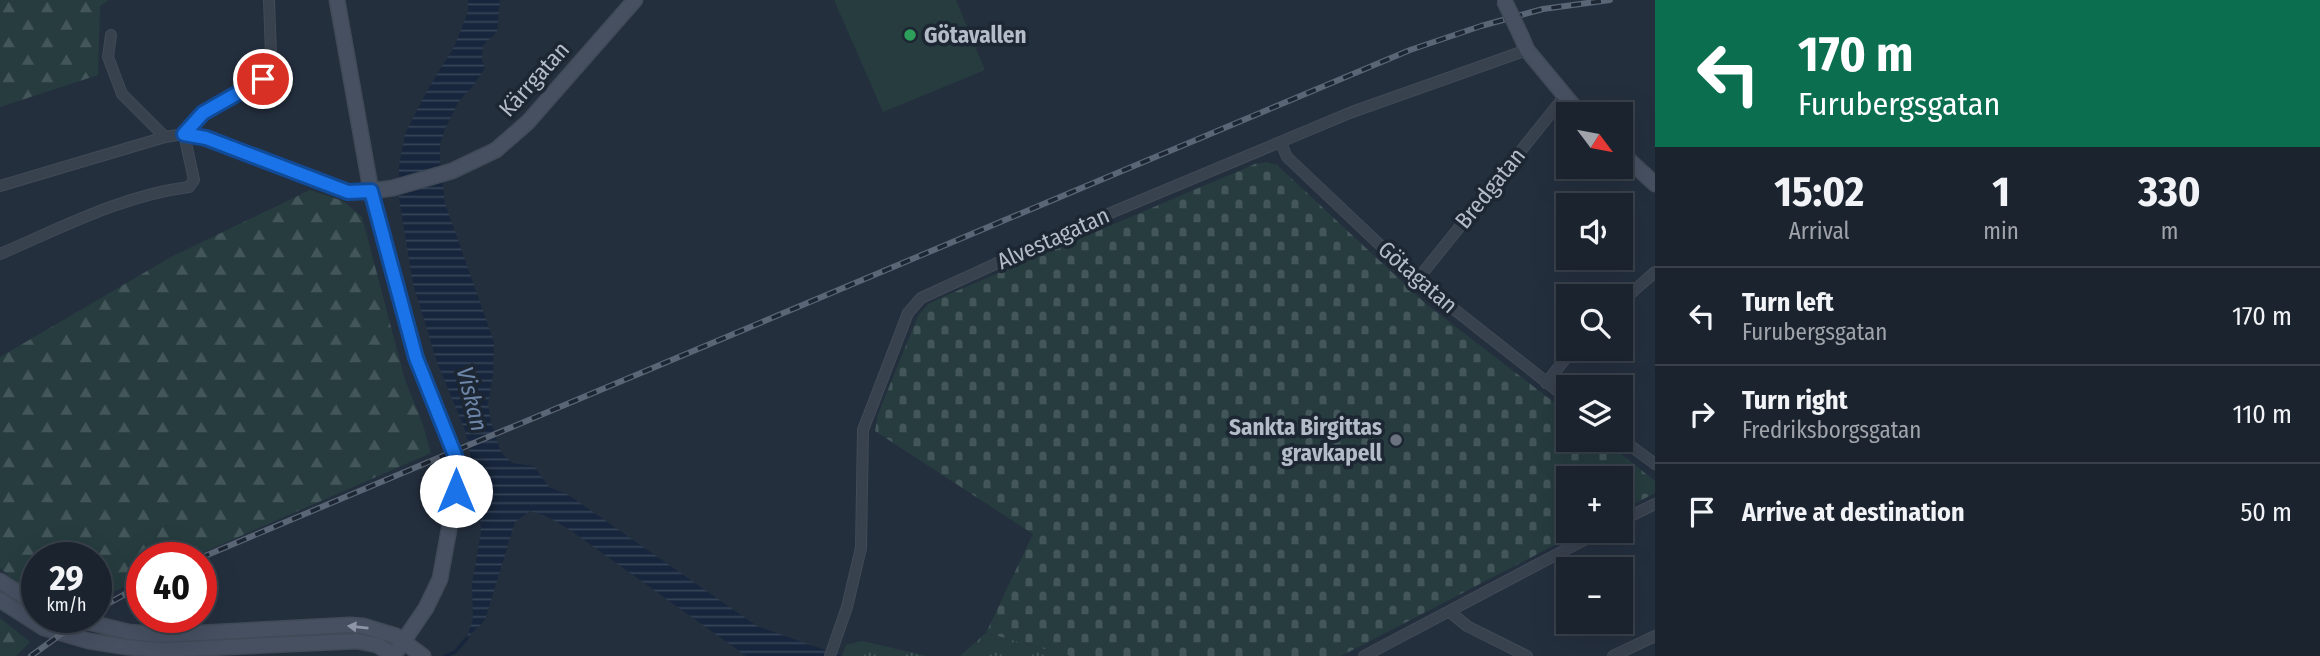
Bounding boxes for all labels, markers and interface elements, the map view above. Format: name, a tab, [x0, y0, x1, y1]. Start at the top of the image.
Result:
place label: Götavallen	[924, 21, 1027, 49]
text: 170 m	[1798, 25, 1914, 84]
marker: Götavallen	[902, 27, 918, 43]
icon: left	[1683, 28, 1774, 119]
street label: Kärrgatan	[493, 36, 575, 122]
pin	[233, 49, 293, 109]
icon: arrive	[244, 60, 282, 98]
text: Furubergsgatan	[1798, 85, 2000, 123]
north arrow	[1556, 102, 1633, 178]
map controls	[1556, 102, 1633, 634]
street label: Bredgatan	[1449, 142, 1531, 234]
text: 15:02	[1774, 167, 1864, 217]
text: 1	[1992, 167, 2010, 217]
text: 330	[2138, 167, 2201, 217]
button: sound	[1556, 193, 1633, 270]
street label: Alvestagatan	[992, 201, 1114, 275]
text: Arrival	[1789, 217, 1850, 245]
text: min	[1983, 217, 2019, 245]
text: m	[2161, 217, 2178, 245]
street label: Götagatan	[1373, 235, 1463, 319]
button: search	[1556, 284, 1633, 361]
text: Turn left	[1742, 287, 1834, 318]
icon: left	[1683, 297, 1721, 335]
text: 170 m	[2232, 301, 2292, 332]
text: Furubergsgatan	[1742, 318, 1887, 346]
water label: Viskan	[451, 364, 493, 434]
button: layers	[1556, 375, 1633, 452]
text: Turn right	[1742, 385, 1848, 416]
icon: right	[1683, 395, 1721, 433]
text: 110 m	[2232, 399, 2292, 430]
place label: Sankta Birgittas gravkapell	[1229, 413, 1383, 467]
text: Fredriksborgsgatan	[1742, 416, 1922, 444]
marker: Sankta Birgittas gravkapell	[1388, 432, 1404, 448]
position arrow	[419, 454, 493, 528]
button: +	[1556, 466, 1633, 543]
icon: arrive	[1683, 493, 1721, 531]
text: Arrive at destination	[1742, 497, 1965, 528]
text: 50 m	[2240, 497, 2292, 528]
speed limit sign: 40	[126, 542, 217, 633]
text: 29	[49, 557, 84, 599]
button: −	[1556, 557, 1633, 634]
text: km/h	[46, 594, 87, 616]
one-way arrow	[347, 621, 369, 632]

